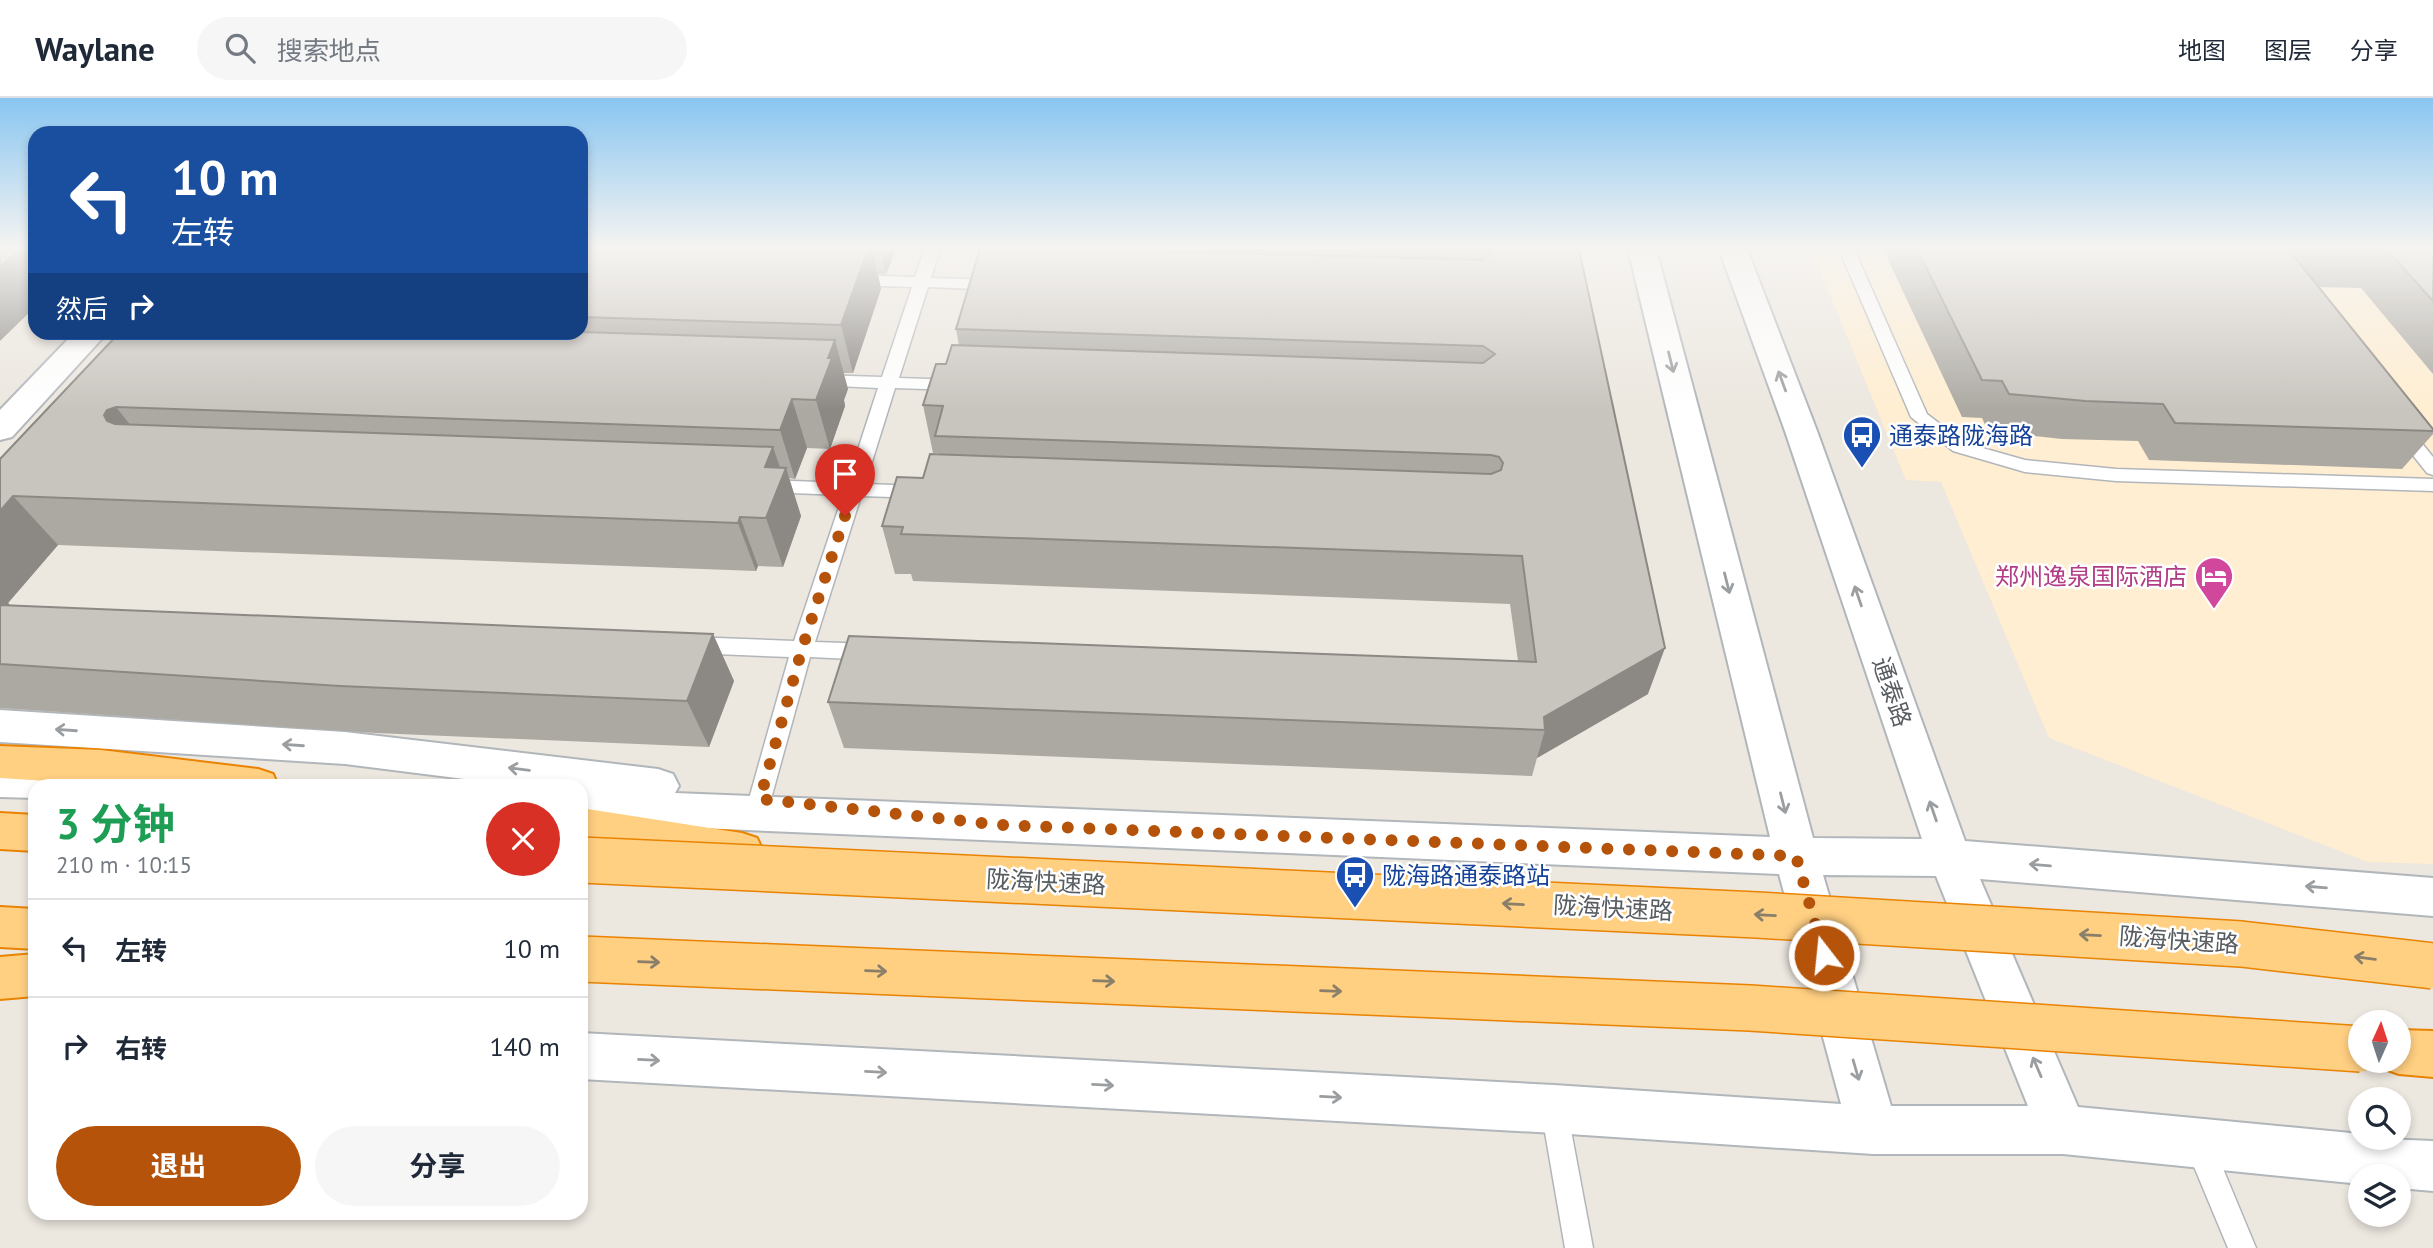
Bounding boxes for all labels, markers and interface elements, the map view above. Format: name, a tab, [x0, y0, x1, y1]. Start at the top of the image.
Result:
search box	[197, 17, 687, 80]
text: Waylane	[35, 27, 155, 70]
icon: search	[221, 29, 259, 67]
text: 搜索地点	[277, 34, 381, 67]
text: 地图	[2178, 35, 2226, 66]
text: 图层	[2264, 35, 2312, 66]
text: 分享	[2350, 35, 2398, 66]
text: 10 m	[171, 145, 278, 209]
icon: left	[56, 154, 147, 245]
text: 左转	[171, 211, 235, 253]
icon: right	[122, 287, 160, 325]
text: 然后	[56, 292, 108, 325]
one-way arrow	[1665, 350, 1678, 373]
one-way arrow	[1775, 371, 1787, 393]
bus stop icon: 通泰路陇海路	[1841, 414, 1883, 469]
place label: 通泰路陇海路	[1889, 420, 2033, 451]
pin	[815, 444, 875, 516]
icon: arrive	[826, 455, 864, 493]
hotel icon: 郑州逸泉国际酒店	[2193, 555, 2235, 610]
place label: 郑州逸泉国际酒店	[1995, 561, 2187, 592]
one-way arrow	[1721, 571, 1734, 594]
one-way arrow	[1851, 585, 1863, 607]
street label: 通泰路	[1866, 653, 1918, 731]
one-way arrow	[55, 724, 78, 737]
one-way arrow	[282, 738, 305, 751]
one-way arrow	[509, 763, 531, 776]
one-way arrow	[1777, 791, 1790, 814]
text: 3 分钟	[56, 796, 174, 851]
one-way arrow	[1926, 800, 1938, 822]
button: close	[486, 802, 560, 876]
text: 210 m · 10:15	[56, 850, 192, 879]
bus stop icon: 陇海路通泰路站	[1334, 854, 1376, 909]
one-way arrow	[2029, 859, 2052, 872]
place label: 陇海路通泰路站	[1382, 860, 1550, 891]
street label: 陇海快速路	[985, 863, 1107, 901]
one-way arrow	[2305, 880, 2328, 893]
street label: 陇海快速路	[1552, 889, 1674, 927]
one-way arrow	[1502, 897, 1525, 910]
one-way arrow	[1754, 909, 1777, 922]
position arrow	[1787, 918, 1861, 992]
street label: 陇海快速路	[2118, 920, 2240, 960]
one-way arrow	[2079, 928, 2102, 941]
icon: left	[56, 929, 94, 967]
text: 10 m	[504, 932, 560, 965]
text: 左转	[115, 934, 167, 967]
one-way arrow	[2354, 952, 2377, 965]
one-way arrow	[637, 955, 660, 968]
one-way arrow	[865, 965, 888, 978]
one-way arrow	[1092, 974, 1115, 987]
one-way arrow	[1319, 984, 1342, 997]
north arrow	[2348, 1010, 2412, 1073]
map controls	[2348, 1010, 2411, 1227]
icon: right	[56, 1027, 94, 1065]
text: 140 m	[489, 1030, 560, 1063]
text: 右转	[115, 1032, 167, 1065]
one-way arrow	[637, 1054, 660, 1067]
one-way arrow	[2029, 1057, 2042, 1078]
one-way arrow	[1851, 1059, 1864, 1081]
one-way arrow	[865, 1066, 888, 1079]
one-way arrow	[1092, 1078, 1115, 1091]
button: search	[2348, 1087, 2411, 1150]
one-way arrow	[1319, 1091, 1341, 1104]
button: 退出	[56, 1126, 301, 1206]
button: 分享	[315, 1126, 560, 1206]
button: layers	[2348, 1164, 2411, 1227]

